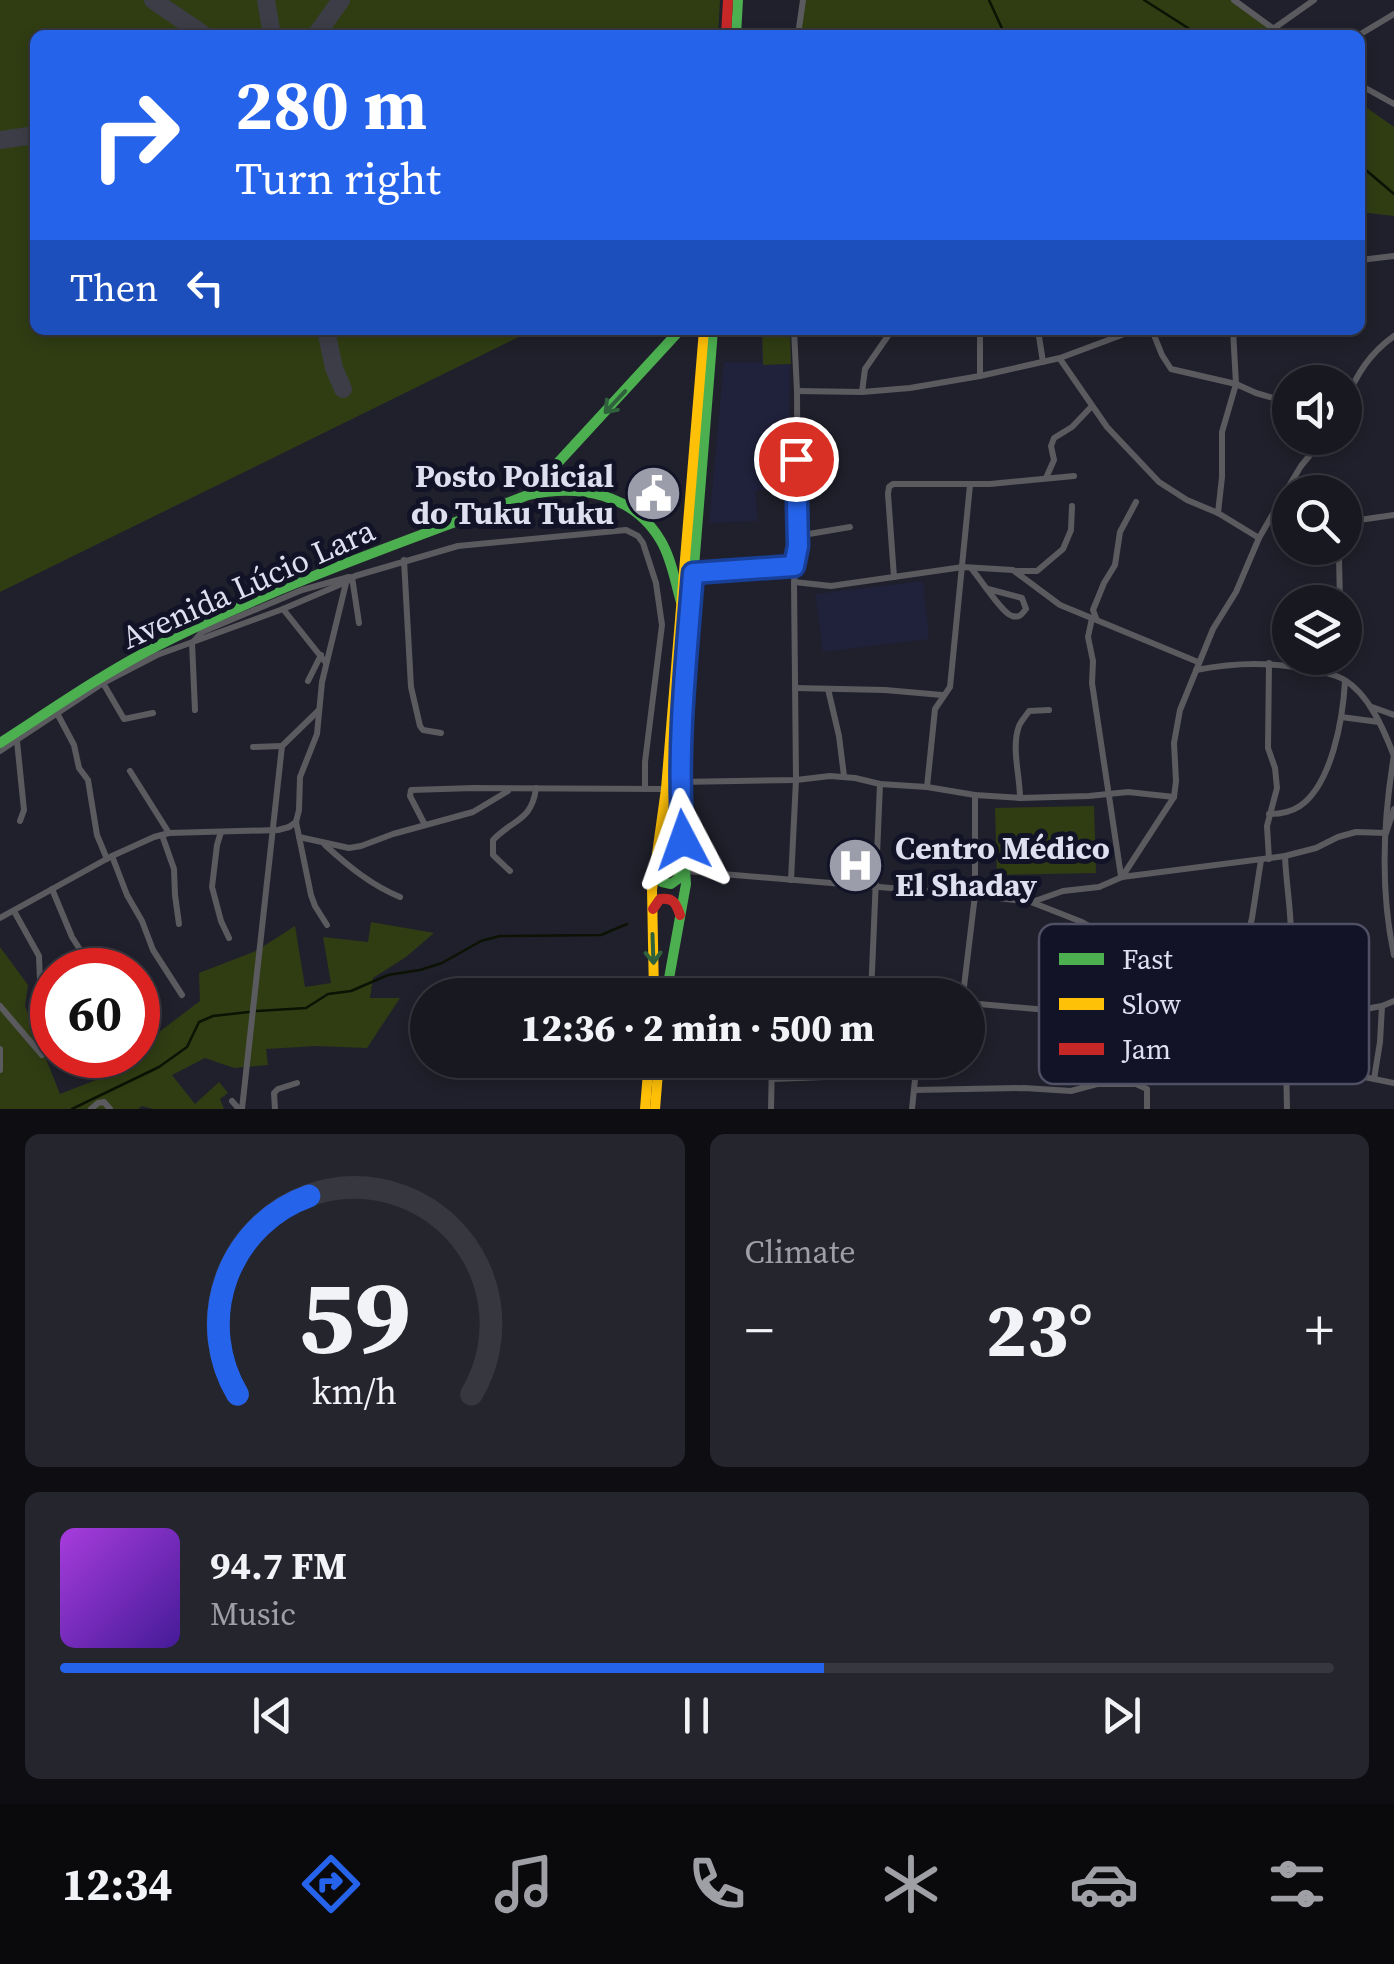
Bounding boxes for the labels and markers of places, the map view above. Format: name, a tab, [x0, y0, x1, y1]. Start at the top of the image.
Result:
pin	[754, 417, 839, 502]
place label: Posto Policial do Tuku Tuku	[411, 454, 614, 535]
public building icon: Posto Policial do Tuku Tuku	[623, 464, 683, 524]
place label: Centro Médico El Shaday	[895, 826, 1110, 907]
hospital icon: Centro Médico El Shaday	[826, 836, 886, 896]

